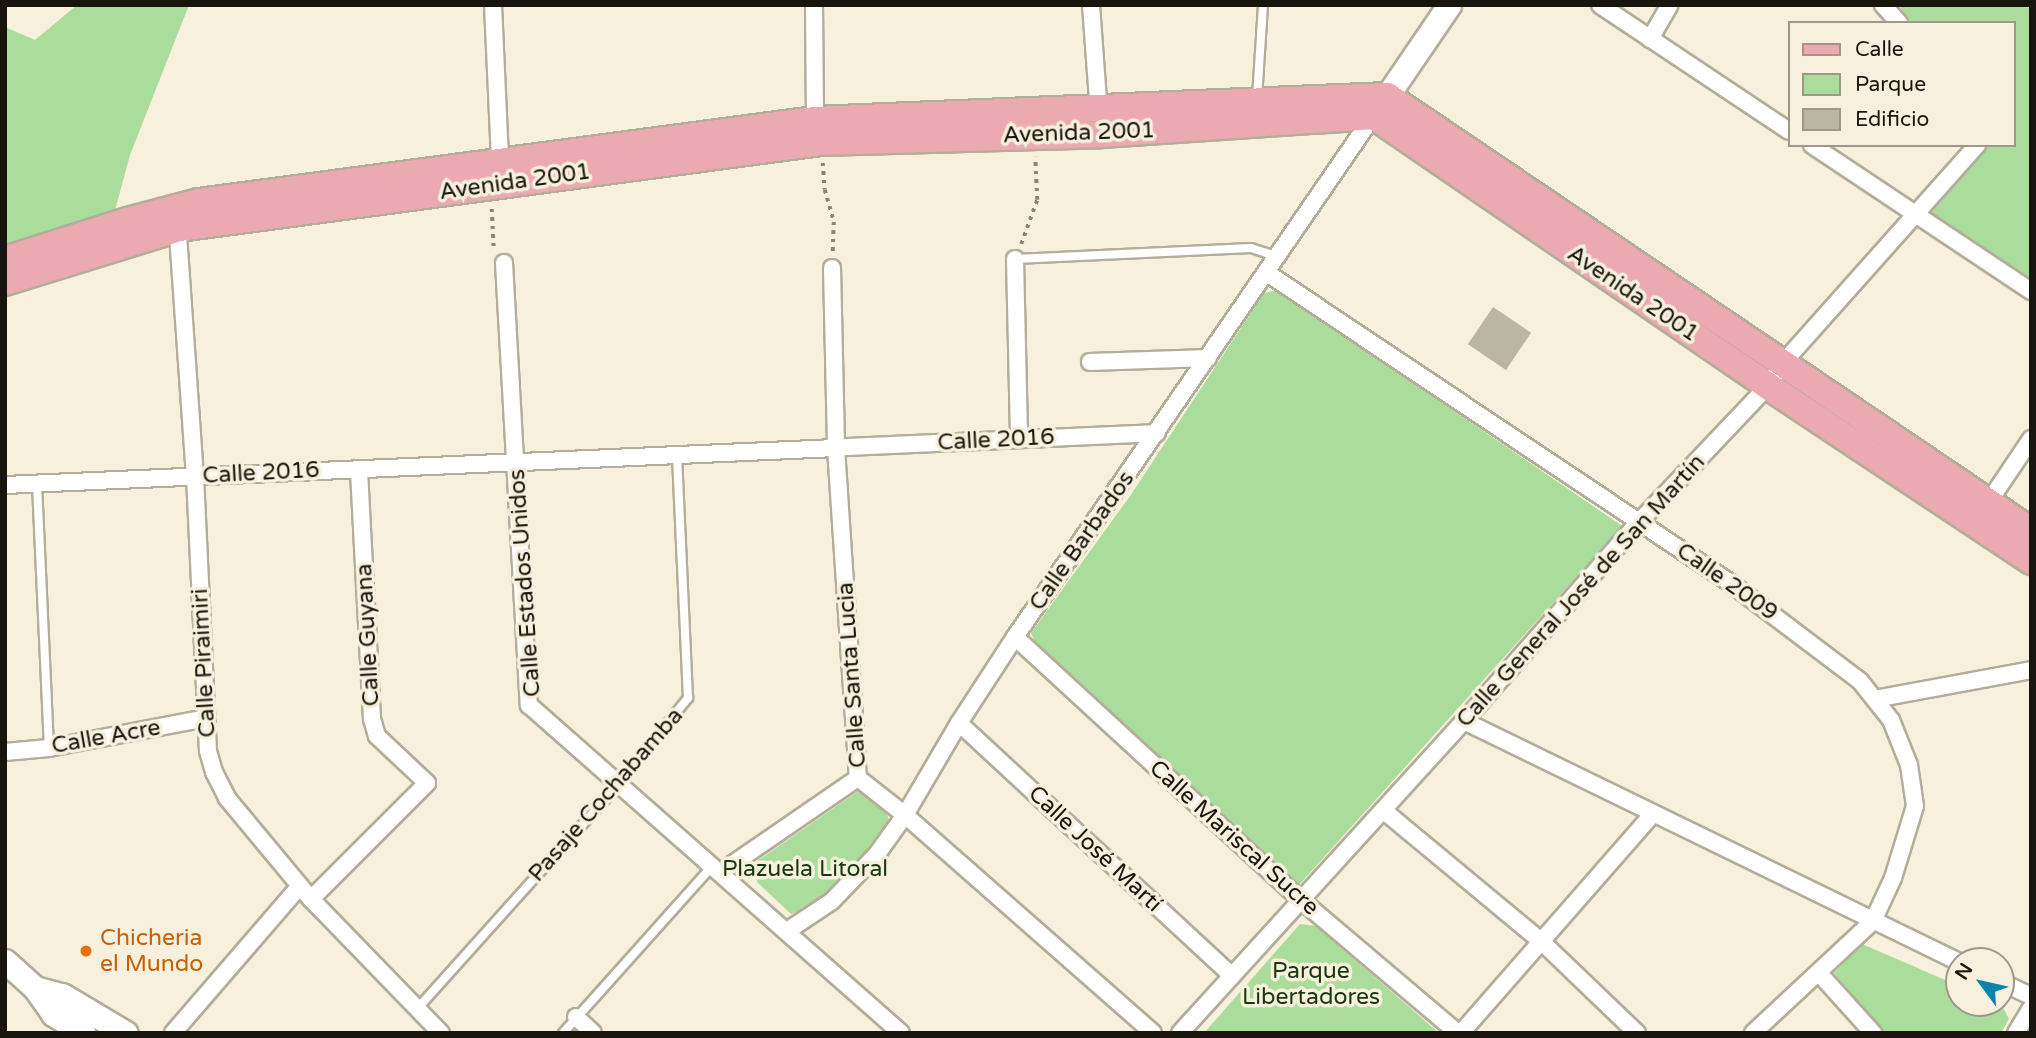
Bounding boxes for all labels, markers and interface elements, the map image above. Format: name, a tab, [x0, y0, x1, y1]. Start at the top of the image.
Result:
legend	[1787, 21, 2015, 147]
text: Calle	[1855, 37, 1904, 62]
text: Parque	[1855, 72, 1926, 97]
text: Edificio	[1855, 107, 1929, 132]
street label: Avenida 2001	[1002, 117, 1156, 149]
street label: Avenida 2001	[438, 158, 592, 206]
street label: Avenida 2001	[1562, 240, 1704, 348]
street label: Calle 2016	[937, 423, 1055, 457]
street label: Calle General José de San Martín	[1451, 449, 1711, 733]
street label: Calle 2016	[202, 456, 320, 490]
street label: Calle Barbados	[1024, 466, 1140, 616]
street label: Calle Estados Unidos	[503, 468, 547, 698]
street label: Calle 2009	[1671, 537, 1783, 627]
street label: Calle Guyana	[350, 563, 386, 707]
street label: Calle Santa Lucia	[832, 581, 872, 769]
street label: Calle Piraimiri	[186, 588, 222, 738]
street label: Pasaje Cochabamba	[523, 702, 689, 888]
street label: Calle Acre	[49, 714, 163, 760]
street label: Calle Mariscal Sucre	[1144, 755, 1324, 921]
street label: Calle José Martí	[1022, 780, 1168, 918]
park label: Plazuela Litoral	[722, 855, 888, 883]
place label: Chicheria el Mundo	[100, 924, 203, 978]
marker: Chicheria el Mundo	[78, 943, 94, 959]
north arrow	[1945, 947, 2015, 1017]
park label: Parque Libertadores	[1242, 957, 1380, 1011]
text: N	[1951, 959, 1977, 984]

